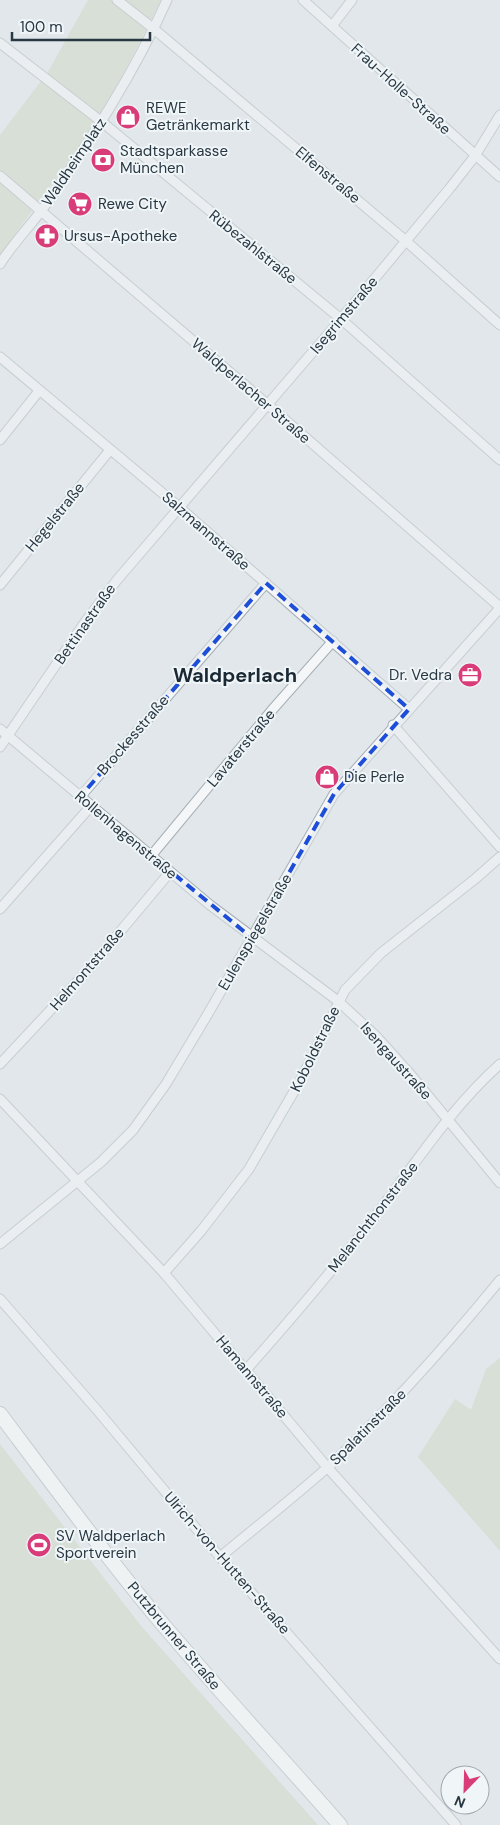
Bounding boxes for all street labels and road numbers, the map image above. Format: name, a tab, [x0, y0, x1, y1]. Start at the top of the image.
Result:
street label: Frau-Holle-Straße	[347, 39, 455, 139]
street label: Waldheimplatz	[37, 114, 111, 210]
street label: Elfenstraße	[291, 142, 365, 208]
street label: Rübezahlstraße	[205, 205, 301, 289]
street label: Isegrimstraße	[306, 272, 382, 358]
street label: Waldperlacher Straße	[187, 334, 315, 448]
street label: Hegelstraße	[21, 478, 89, 556]
street label: Salzmannstraße	[158, 487, 254, 575]
street label: Bettinastraße	[50, 580, 120, 668]
street label: Brockesstraße	[93, 691, 173, 779]
street label: Lavaterstraße	[202, 705, 280, 791]
street label: Rollenhagenstraße	[70, 786, 182, 884]
street label: Eulenspiegelstraße	[213, 870, 297, 994]
street label: Helmontstraße	[45, 923, 129, 1015]
street label: Koboldstraße	[286, 1003, 344, 1095]
street label: Isengaustraße	[356, 1018, 436, 1104]
street label: Melanchthonstraße	[323, 1157, 423, 1277]
street label: Hamannstraße	[212, 1331, 292, 1423]
street label: Spalatinstraße	[325, 1384, 411, 1470]
street label: Ulrich-von-Hutten-Straße	[159, 1487, 295, 1639]
street label: Putzbrunner Straße	[123, 1578, 225, 1694]

